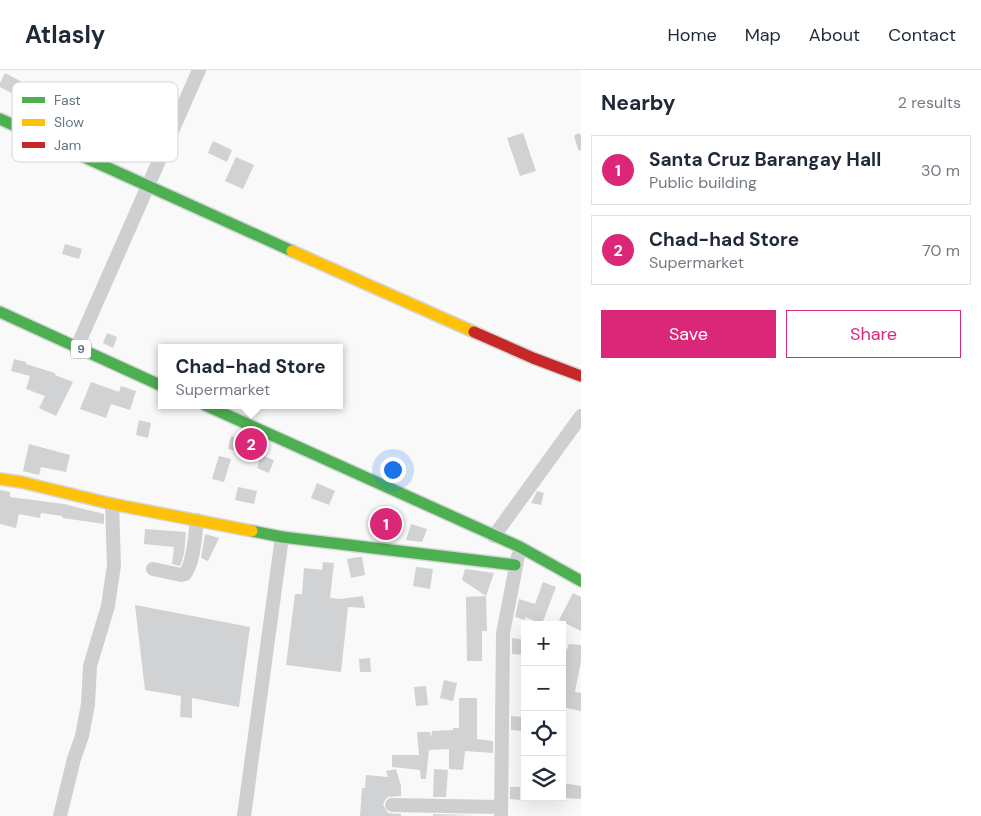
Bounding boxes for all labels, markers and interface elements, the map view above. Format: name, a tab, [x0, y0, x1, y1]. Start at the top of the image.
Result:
text: Atlasly	[25, 19, 105, 50]
text: Home	[667, 23, 717, 47]
text: Map	[745, 23, 781, 47]
text: About	[809, 23, 860, 47]
text: Contact	[888, 23, 956, 47]
legend	[12, 82, 178, 162]
text: Nearby	[601, 89, 675, 117]
text: Fast	[54, 91, 81, 109]
text: 2 results	[898, 92, 961, 113]
text: Slow	[54, 113, 84, 131]
text: Jam	[54, 136, 81, 154]
text: Santa Cruz Barangay Hall	[649, 147, 881, 172]
text: 1	[615, 160, 621, 181]
text: 30 m	[921, 160, 960, 181]
text: Public building	[649, 172, 757, 193]
text: Chad-had Store	[649, 227, 799, 252]
text: 2	[613, 240, 623, 261]
text: 70 m	[922, 240, 960, 261]
text: Supermarket	[649, 252, 744, 273]
button: Save	[601, 310, 776, 358]
button: Share	[786, 310, 961, 358]
road number: 9	[71, 340, 91, 358]
popup	[158, 344, 343, 409]
text: Chad-had Store	[175, 354, 326, 379]
text: Supermarket	[175, 379, 270, 400]
pin: 2	[235, 425, 267, 463]
your location	[380, 457, 406, 483]
pin: 1	[370, 505, 402, 543]
map controls	[521, 621, 566, 801]
button: +	[521, 621, 566, 666]
button: −	[521, 666, 566, 711]
button: locate	[521, 711, 566, 756]
button: layers	[521, 756, 566, 801]

